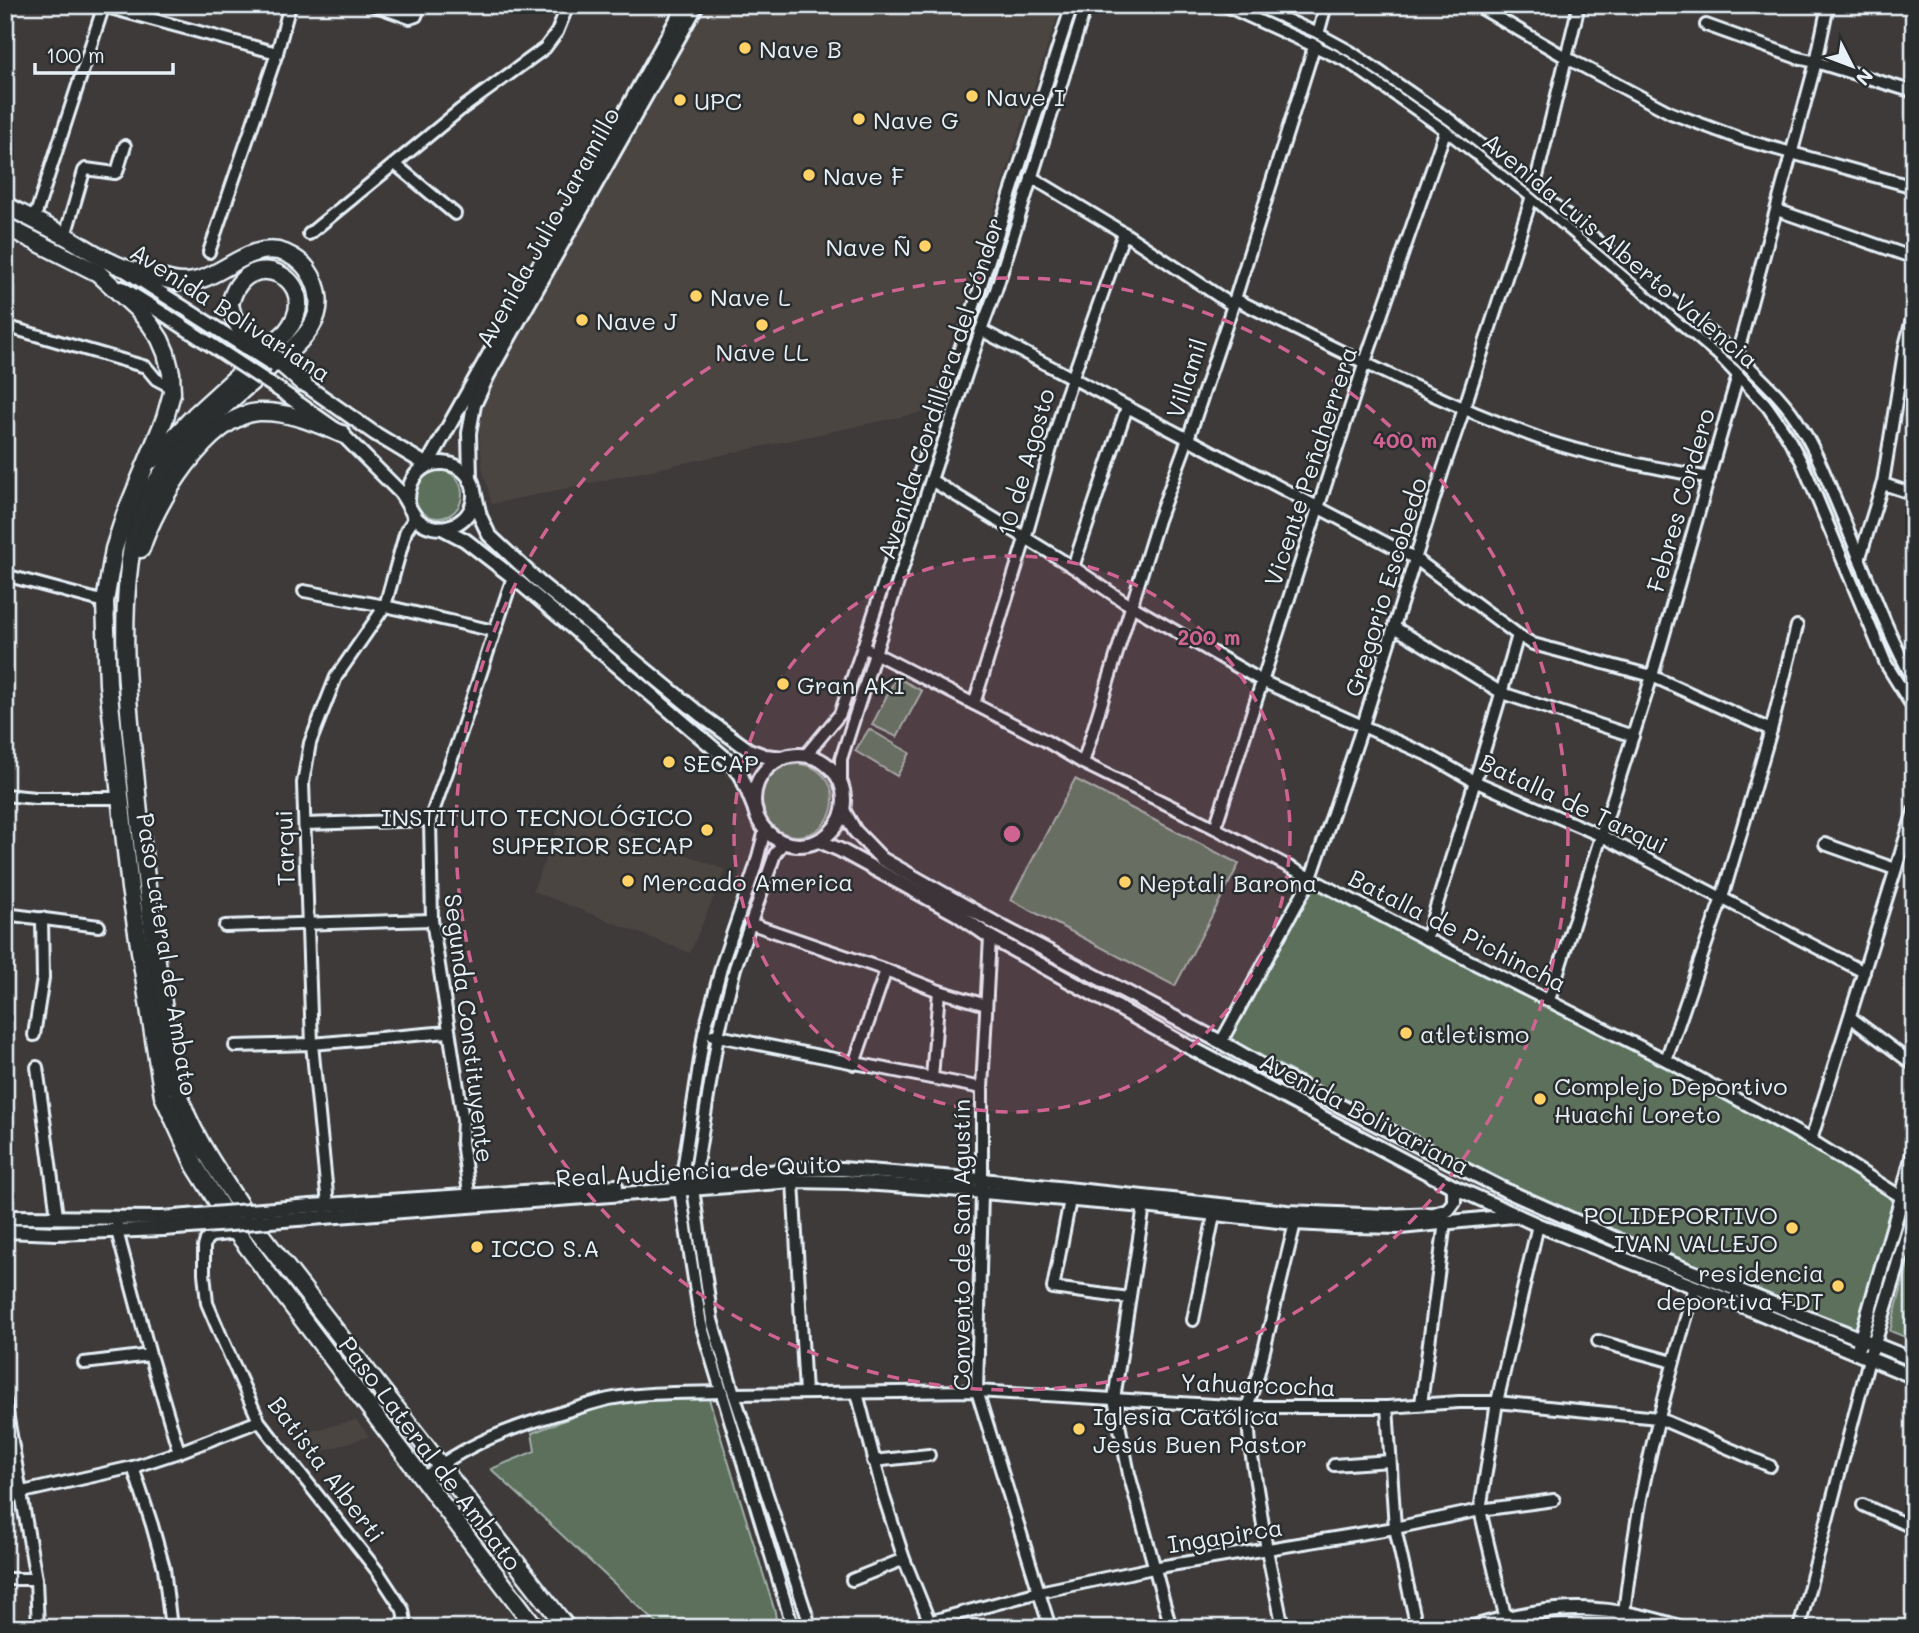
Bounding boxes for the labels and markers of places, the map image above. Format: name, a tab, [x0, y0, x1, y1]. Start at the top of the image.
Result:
place label: Nave B	[759, 33, 842, 64]
marker: Nave B	[737, 40, 753, 56]
place label: Nave I	[986, 81, 1064, 112]
place label: UPC	[694, 85, 742, 116]
marker: Nave I	[964, 88, 980, 104]
marker: UPC	[672, 92, 688, 108]
place label: Nave G	[873, 104, 959, 135]
marker: Nave G	[851, 111, 867, 127]
place label: Nave F	[823, 160, 904, 191]
marker: Nave F	[801, 167, 817, 183]
place label: Nave Ñ	[825, 231, 911, 262]
marker: Nave Ñ	[917, 238, 933, 254]
place label: Nave L	[710, 281, 791, 312]
marker: Nave L	[688, 288, 704, 304]
place label: Nave J	[596, 305, 677, 336]
marker: Nave J	[574, 312, 590, 328]
marker: Nave LL	[754, 317, 770, 333]
place label: Nave LL	[715, 336, 809, 367]
place label: Gran AKI	[797, 669, 904, 700]
marker: Gran AKI	[775, 676, 791, 692]
place label: SECAP	[683, 747, 759, 778]
marker: SECAP	[661, 754, 677, 770]
place label: INSTITUTO TECNOLÓGICO SUPERIOR SECAP	[381, 801, 693, 860]
marker: INSTITUTO TECNOLÓGICO SUPERIOR SECAP	[699, 822, 715, 838]
centre of rings	[1000, 822, 1024, 846]
place label: Mercado America	[642, 866, 853, 897]
place label: Neptali Barona	[1139, 867, 1317, 898]
marker: Mercado America	[620, 873, 636, 889]
marker: Neptali Barona	[1117, 874, 1133, 890]
place label: atletismo	[1420, 1018, 1529, 1049]
marker: atletismo	[1398, 1025, 1414, 1041]
place label: Complejo Deportivo Huachi Loreto	[1554, 1070, 1787, 1129]
marker: Complejo Deportivo Huachi Loreto	[1532, 1091, 1548, 1107]
place label: POLIDEPORTIVO IVAN VALLEJO	[1584, 1199, 1778, 1258]
marker: POLIDEPORTIVO IVAN VALLEJO	[1784, 1220, 1800, 1236]
place label: ICCO S.A	[491, 1232, 600, 1263]
marker: ICCO S.A	[469, 1239, 485, 1255]
place label: residencia deportiva FDT	[1656, 1257, 1824, 1316]
marker: residencia deportiva FDT	[1830, 1278, 1846, 1294]
place label: Iglesia Católica Jesús Buen Pastor	[1093, 1400, 1307, 1459]
marker: Iglesia Católica Jesús Buen Pastor	[1071, 1421, 1087, 1437]

